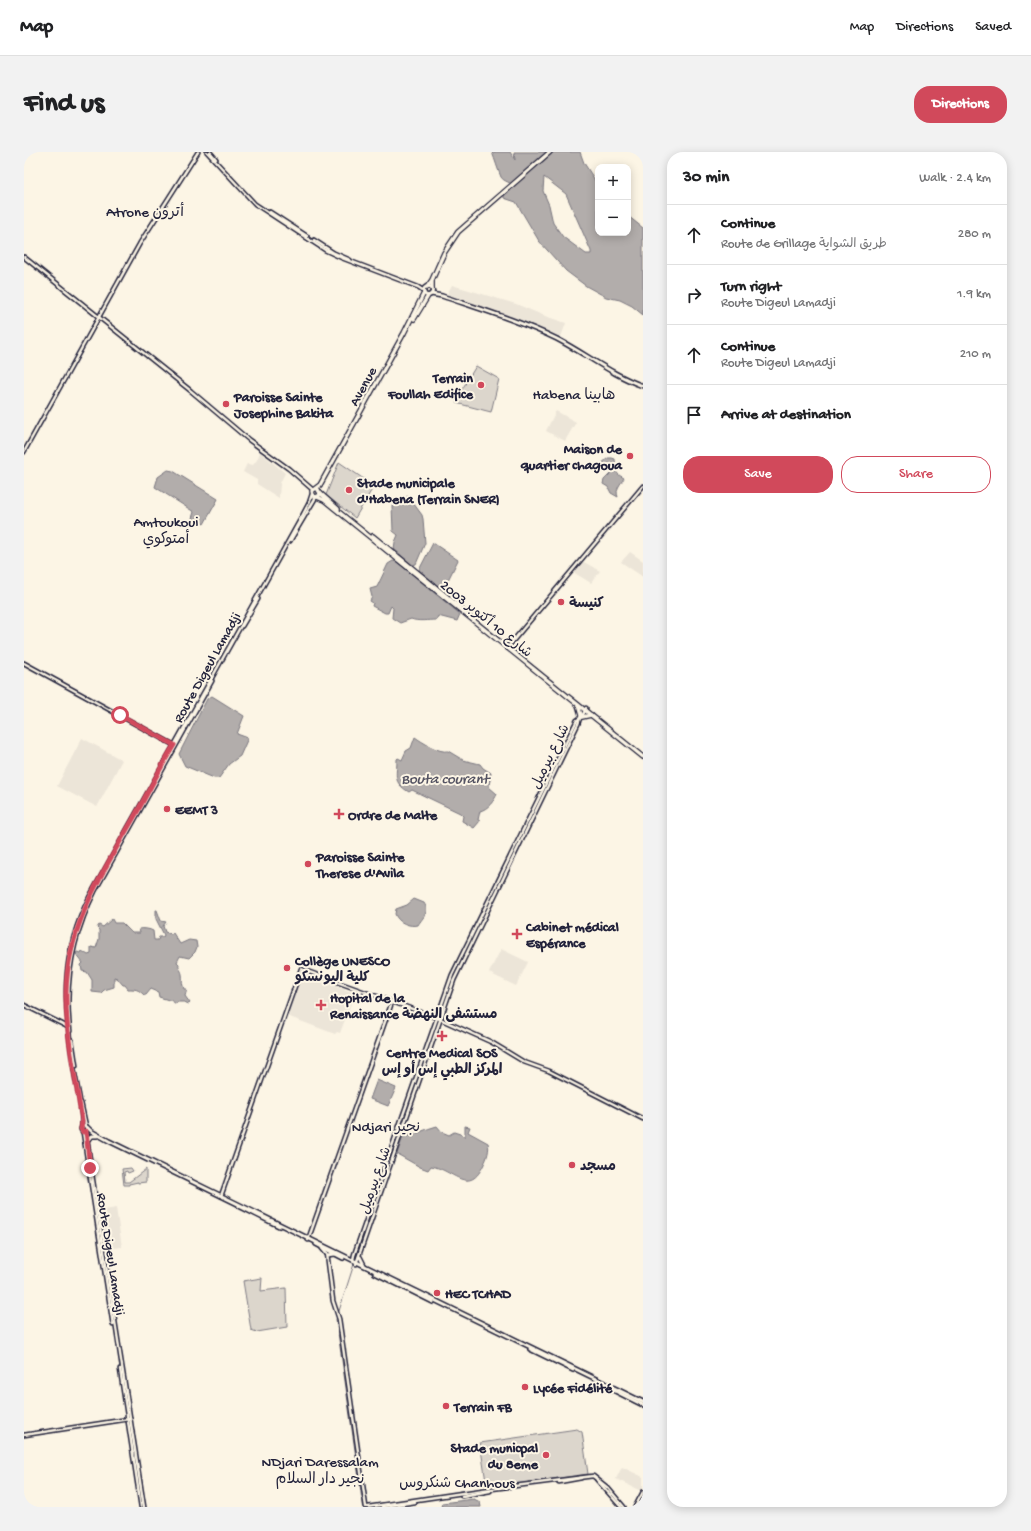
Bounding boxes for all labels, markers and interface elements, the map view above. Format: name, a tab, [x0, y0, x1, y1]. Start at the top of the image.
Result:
text: Map	[20, 16, 53, 39]
text: Map	[850, 19, 874, 36]
text: Directions	[896, 19, 953, 36]
text: Saved	[975, 19, 1011, 36]
button: Directions	[914, 86, 1007, 123]
text: Find us	[24, 88, 104, 121]
map controls	[595, 164, 631, 236]
button: +	[595, 164, 631, 200]
text: 30 min	[683, 168, 729, 188]
text: Walk · 2.4 km	[919, 171, 991, 186]
button: −	[595, 200, 631, 236]
district label: Atrone أترون	[106, 202, 184, 222]
text: Continue	[721, 215, 775, 233]
icon: ahead	[683, 224, 705, 246]
text: 280 m	[958, 227, 991, 242]
text: Route de Grillage طريق الشواية	[721, 237, 887, 252]
text: Turn right	[721, 278, 781, 296]
icon: right	[683, 284, 705, 306]
text: 1.9 km	[957, 287, 991, 302]
text: Route Digeul Lamadji	[721, 296, 836, 311]
text: Continue	[721, 338, 775, 356]
icon: ahead	[683, 344, 705, 366]
text: 210 m	[960, 347, 991, 362]
text: Route Digeul Lamadji	[721, 356, 836, 371]
street label: Avenue	[347, 364, 382, 410]
place label: Terrain Foullah Edifice	[387, 371, 474, 404]
marker: Terrain Foullah Edifice	[476, 380, 486, 390]
district label: Habena هابينا	[533, 387, 615, 405]
place label: Paroisse Sainte Josephine Bakita	[233, 390, 335, 423]
marker: Paroisse Sainte Josephine Bakita	[221, 399, 231, 409]
icon: arrive	[683, 404, 705, 426]
text: Arrive at destination	[721, 406, 851, 424]
place label: Maison de quartier chagoua	[520, 442, 623, 475]
marker: Maison de quartier chagoua	[625, 451, 635, 461]
button: Save	[683, 456, 833, 493]
button: Share	[841, 456, 991, 493]
place label: Stade municipale d'Habena (Terrain SNER)	[357, 476, 500, 509]
marker: Stade municipale d'Habena (Terrain SNER)	[344, 485, 354, 495]
district label: Amtoukoui أمتوكوي	[133, 514, 199, 549]
street label: شارع 10 أكتوبر 2003	[436, 576, 536, 662]
place label: كنيسة	[569, 596, 604, 613]
marker: كنيسة	[556, 597, 566, 607]
street label: Route Digeul Lamadji	[171, 610, 246, 726]
route start	[111, 706, 129, 724]
street label: شارع بيرميل	[528, 722, 574, 792]
water label: Bouta courant	[401, 771, 492, 789]
place label: EEMT 3	[175, 803, 218, 820]
marker: EEMT 3	[162, 804, 172, 814]
marker: Ordre de Malte	[333, 808, 345, 820]
place label: Ordre de Malte	[348, 808, 438, 825]
place label: Paroisse Sainte Therese d'Avila	[315, 850, 405, 883]
marker: Paroisse Sainte Therese d'Avila	[303, 859, 313, 869]
place label: Cabinet médical Espérance	[525, 920, 619, 953]
marker: Cabinet médical Espérance	[511, 928, 523, 940]
place label: Collège UNESCO كلية اليونسكو	[294, 954, 391, 987]
marker: Collège UNESCO كلية اليونسكو	[282, 963, 292, 973]
place label: Hopital de la Renaissance مستشفى النهضة	[329, 991, 498, 1024]
marker: Hopital de la Renaissance مستشفى النهضة	[315, 999, 327, 1011]
marker: Centre Medical SOS المركز الطبي إس أو إس	[436, 1030, 448, 1042]
place label: Centre Medical SOS المركز الطبي إس أو إس	[382, 1046, 503, 1081]
district label: Ndjari نجير	[352, 1119, 420, 1137]
street label: شارع بيرميل	[357, 1145, 396, 1217]
route end	[81, 1159, 99, 1177]
place label: مسجد	[580, 1159, 616, 1176]
marker: مسجد	[567, 1160, 577, 1170]
street label: Route Digeul Lamadji	[91, 1192, 128, 1317]
place label: HEC TCHAD	[445, 1287, 512, 1304]
marker: HEC TCHAD	[432, 1288, 442, 1298]
place label: Lycée Fidélité	[533, 1381, 613, 1398]
marker: Lycée Fidélité	[520, 1382, 530, 1392]
place label: Terrain FB	[453, 1400, 512, 1417]
marker: Terrain FB	[441, 1401, 451, 1411]
place label: Stade municpal du 8eme	[451, 1441, 539, 1474]
marker: Stade municpal du 8eme	[541, 1450, 551, 1460]
district label: NDjari Daressalam نجير دار السلام	[261, 1454, 379, 1489]
district label: شنكروس Chanhous	[399, 1475, 515, 1493]

